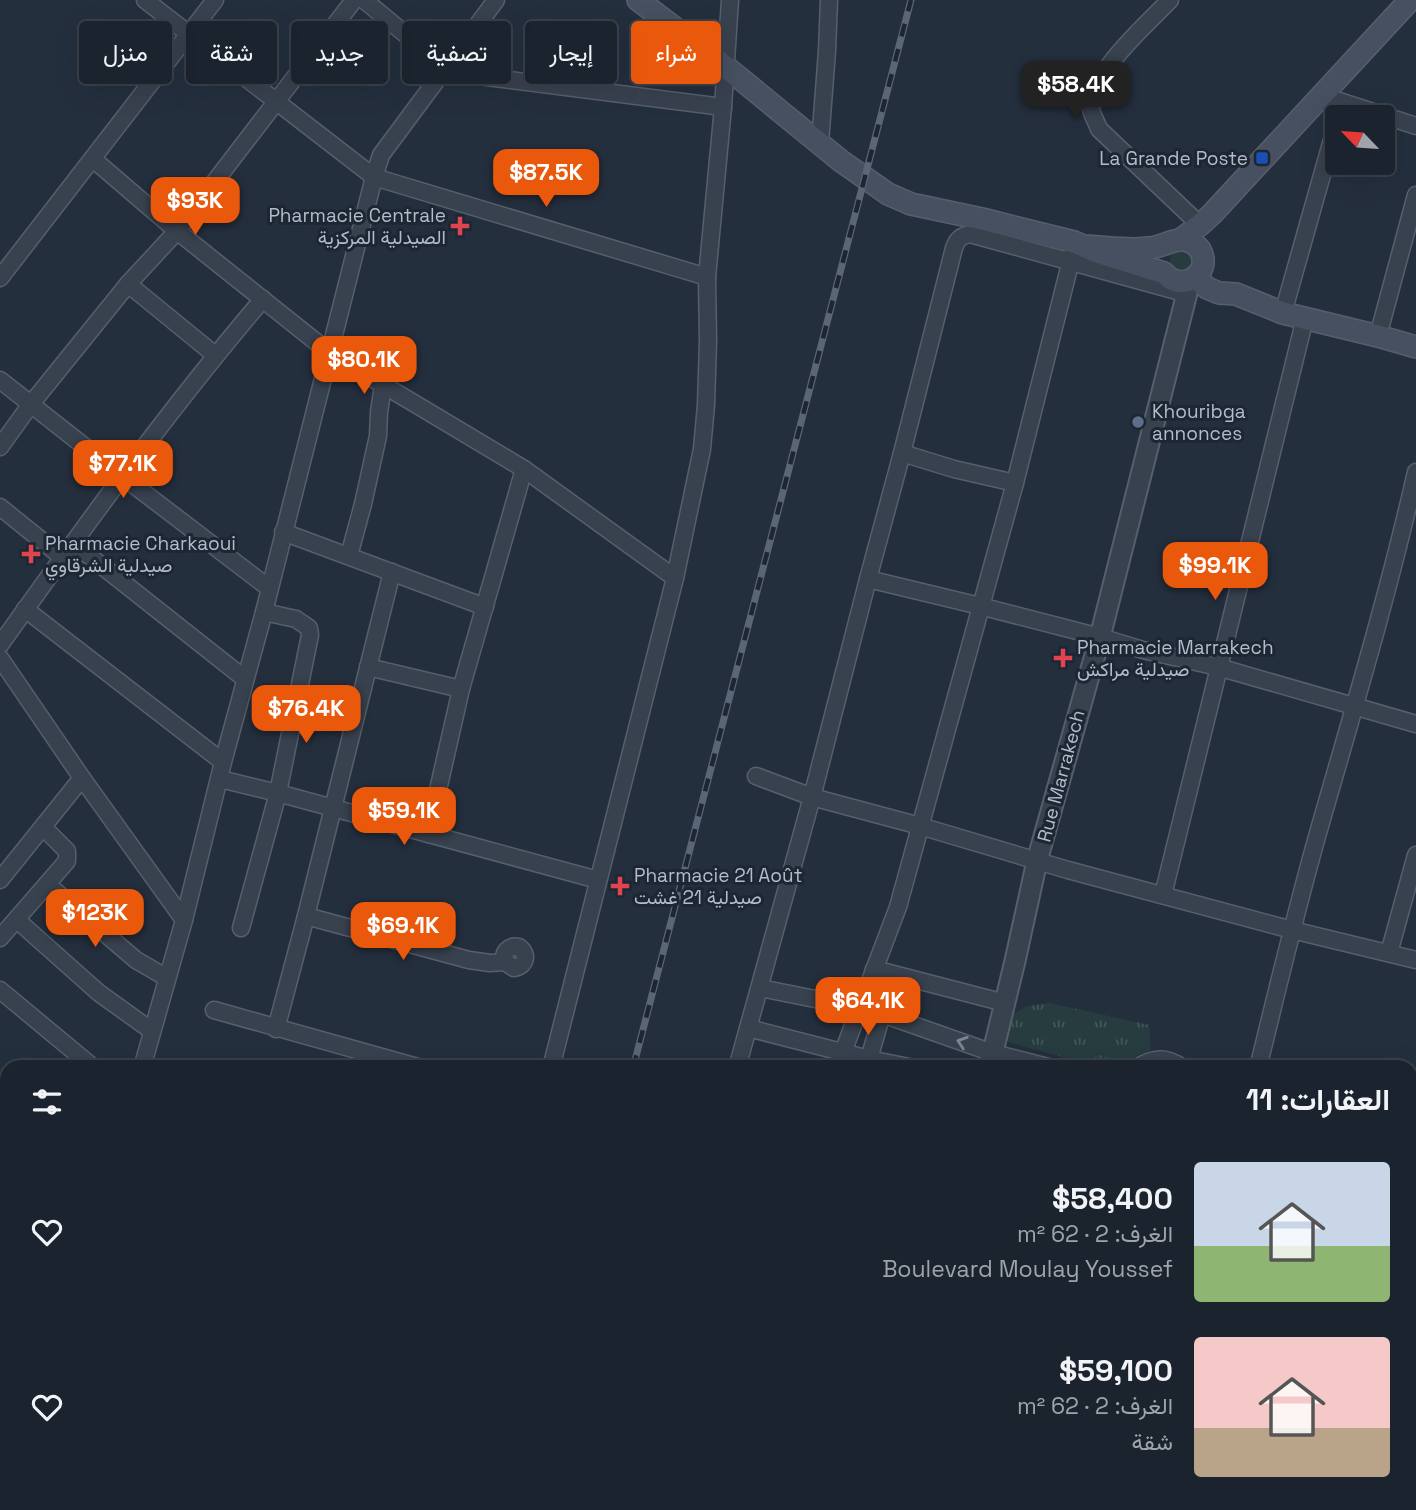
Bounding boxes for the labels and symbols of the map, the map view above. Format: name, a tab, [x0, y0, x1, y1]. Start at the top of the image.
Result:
pin: $58.4K	[1019, 61, 1133, 121]
north arrow	[1325, 105, 1395, 175]
place label: La Grande Poste	[1099, 146, 1248, 171]
pin: $87.5K	[489, 150, 603, 209]
marker: La Grande Poste	[1254, 150, 1270, 166]
pin: $93K	[154, 177, 236, 237]
place label: Pharmacie Centrale الصيدلية المركزية	[268, 203, 446, 250]
marker: Pharmacie Centrale الصيدلية المركزية	[452, 218, 468, 234]
pin: $80.1K	[307, 336, 421, 396]
place label: Khouribga annonces	[1152, 399, 1246, 446]
marker: Khouribga annonces	[1130, 414, 1146, 430]
pin: $77.1K	[66, 440, 180, 500]
place label: Pharmacie Charkaoui صيدلية الشرقاوي	[45, 531, 236, 581]
pin: $99.1K	[1158, 542, 1272, 602]
marker: Pharmacie Charkaoui صيدلية الشرقاوي	[23, 546, 39, 562]
place label: Pharmacie Marrakech صيدلية مراكش	[1077, 635, 1274, 682]
marker: Pharmacie Marrakech صيدلية مراكش	[1055, 650, 1071, 666]
pin: $76.4K	[249, 686, 363, 745]
street label: Rue Marrakech	[1031, 707, 1091, 845]
pin: $59.1K	[347, 788, 461, 847]
place label: Pharmacie 21 Août صيدلية 21 غشت	[634, 863, 802, 910]
marker: Pharmacie 21 Août صيدلية 21 غشت	[612, 878, 628, 894]
pin: $123K	[46, 890, 144, 949]
pin: $69.1K	[346, 902, 460, 962]
pin: $64.1K	[811, 978, 925, 1037]
one-way arrow	[957, 1036, 969, 1050]

